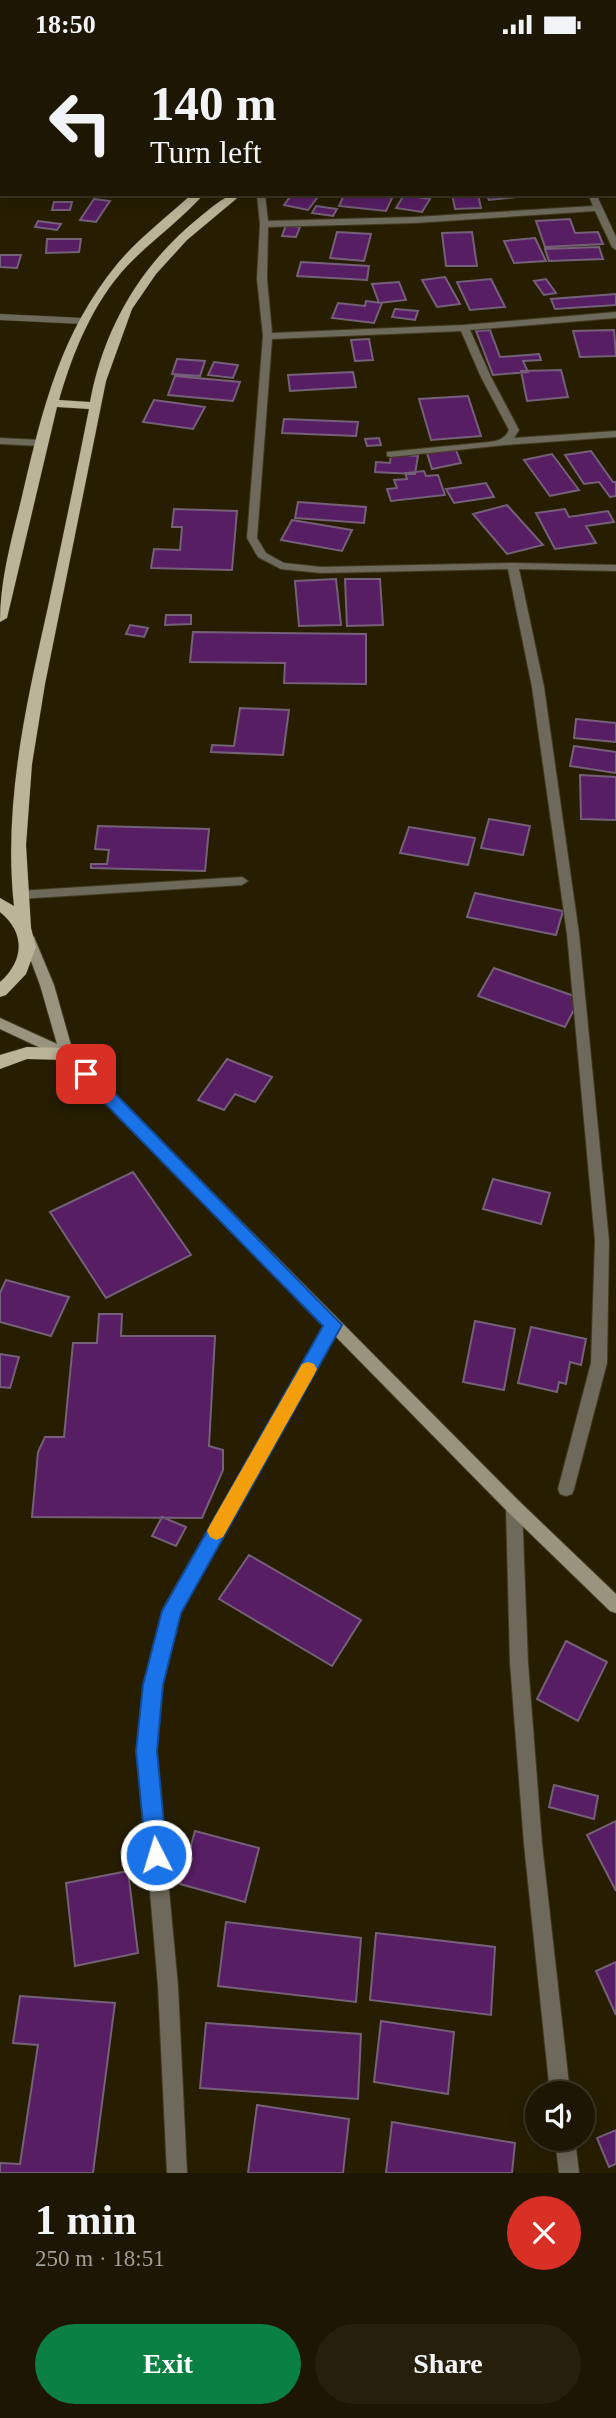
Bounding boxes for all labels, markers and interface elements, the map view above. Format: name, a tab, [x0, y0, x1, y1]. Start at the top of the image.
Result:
text: 18:50	[35, 10, 96, 39]
text: 140 m	[150, 76, 277, 131]
icon: left	[35, 77, 126, 168]
text: Turn left	[150, 134, 262, 170]
pin	[56, 1044, 116, 1104]
icon: arrive	[67, 1055, 105, 1093]
position arrow	[119, 1818, 193, 1892]
map controls	[525, 2081, 595, 2151]
button: sound	[525, 2081, 595, 2151]
button: close	[507, 2196, 581, 2270]
text: 1 min	[35, 2197, 137, 2243]
text: 250 m · 18:51	[35, 2246, 165, 2271]
button: Exit	[35, 2324, 301, 2404]
button: Share	[315, 2324, 581, 2404]

